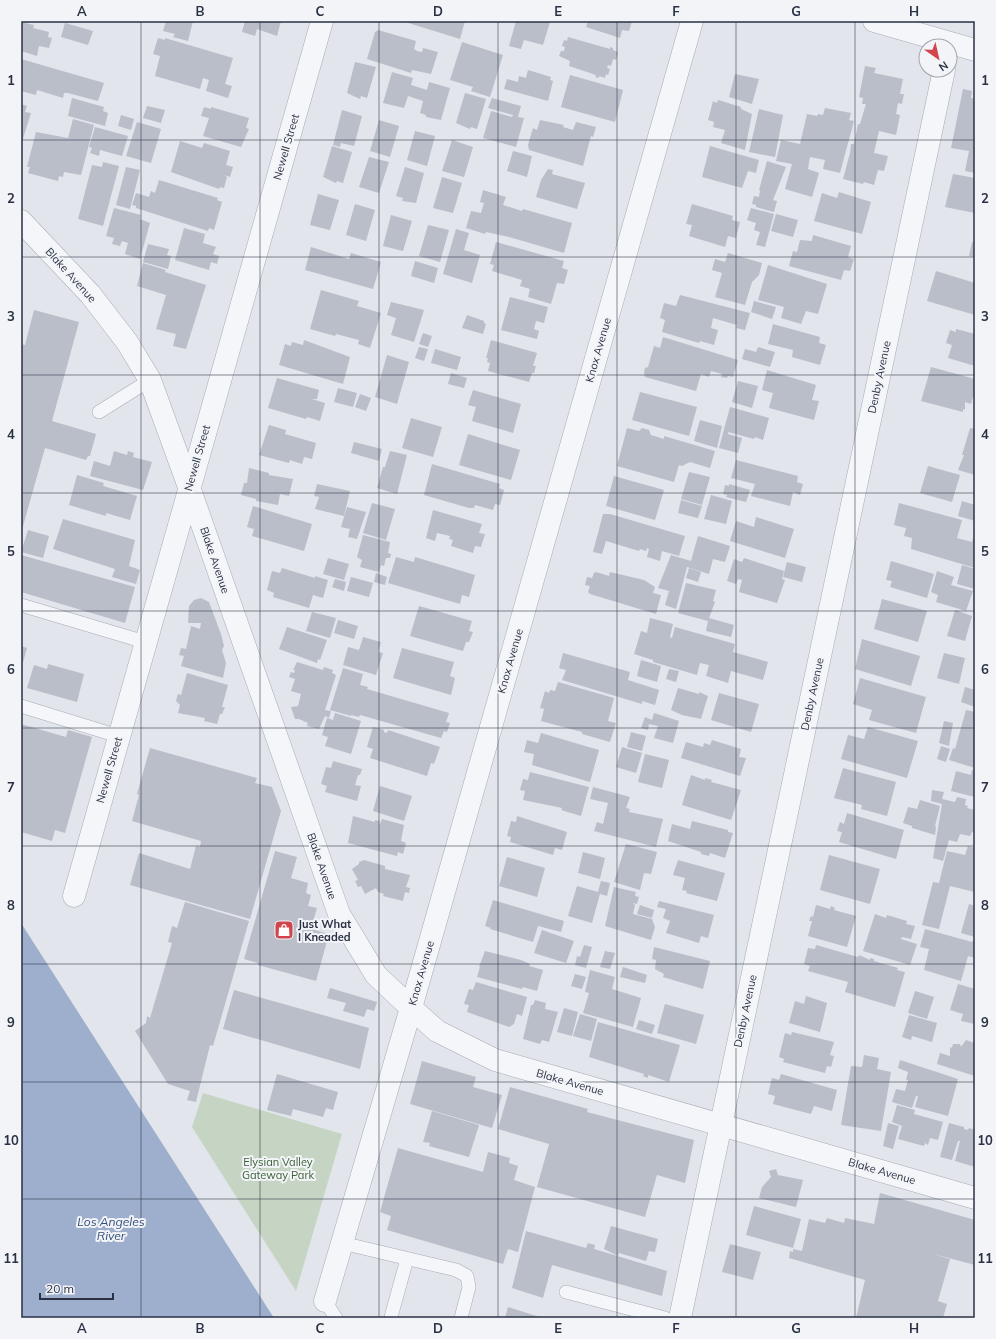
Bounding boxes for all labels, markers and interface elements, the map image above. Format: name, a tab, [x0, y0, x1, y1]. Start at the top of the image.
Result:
text: A	[77, 3, 87, 19]
text: B	[196, 3, 205, 19]
text: C	[316, 3, 325, 19]
text: D	[433, 3, 443, 19]
text: E	[554, 3, 562, 19]
text: F	[672, 3, 680, 19]
text: G	[791, 3, 801, 19]
text: H	[909, 3, 919, 19]
north arrow	[918, 38, 958, 78]
text: N	[936, 58, 951, 74]
text: 1	[7, 72, 15, 88]
text: 1	[981, 72, 989, 88]
street label: Newell Street	[270, 112, 302, 182]
text: 2	[7, 190, 15, 206]
text: 2	[981, 190, 989, 206]
street label: Blake Avenue	[43, 245, 99, 305]
text: 3	[7, 308, 15, 324]
text: 3	[981, 308, 989, 324]
street label: Knox Avenue	[582, 316, 614, 384]
street label: Denby Avenue	[864, 339, 894, 415]
street label: Newell Street	[181, 423, 213, 493]
text: 4	[7, 426, 15, 442]
text: 4	[981, 426, 989, 442]
street label: Blake Avenue	[197, 525, 233, 595]
text: 5	[7, 543, 15, 559]
text: 5	[981, 543, 989, 559]
street label: Knox Avenue	[494, 627, 526, 695]
street label: Denby Avenue	[797, 656, 827, 732]
text: 6	[7, 661, 15, 677]
text: 6	[981, 661, 989, 677]
street label: Newell Street	[93, 735, 125, 805]
text: 7	[7, 779, 15, 795]
text: 7	[981, 779, 989, 795]
street label: Blake Avenue	[304, 831, 340, 901]
text: 8	[7, 897, 15, 913]
text: 8	[981, 897, 989, 913]
place label: Just What I Kneaded	[298, 917, 351, 944]
shop icon: Just What I Kneaded	[273, 919, 295, 941]
street label: Knox Avenue	[405, 939, 437, 1007]
street label: Denby Avenue	[730, 973, 760, 1049]
text: 9	[7, 1014, 15, 1030]
text: 9	[981, 1014, 989, 1030]
street label: Blake Avenue	[535, 1066, 605, 1098]
text: 10	[3, 1132, 19, 1148]
text: 10	[977, 1132, 993, 1148]
park label: Elysian Valley Gateway Park	[242, 1155, 314, 1182]
street label: Blake Avenue	[847, 1155, 917, 1187]
water label: Los Angeles River	[77, 1214, 145, 1243]
text: 11	[3, 1250, 19, 1266]
text: 11	[977, 1250, 993, 1266]
scale bar	[40, 1275, 113, 1301]
text: 20 m	[46, 1281, 74, 1296]
text: A	[77, 1320, 87, 1336]
text: B	[196, 1320, 205, 1336]
text: C	[316, 1320, 325, 1336]
text: D	[433, 1320, 443, 1336]
text: E	[554, 1320, 562, 1336]
text: F	[672, 1320, 680, 1336]
text: G	[791, 1320, 801, 1336]
text: H	[909, 1320, 919, 1336]

